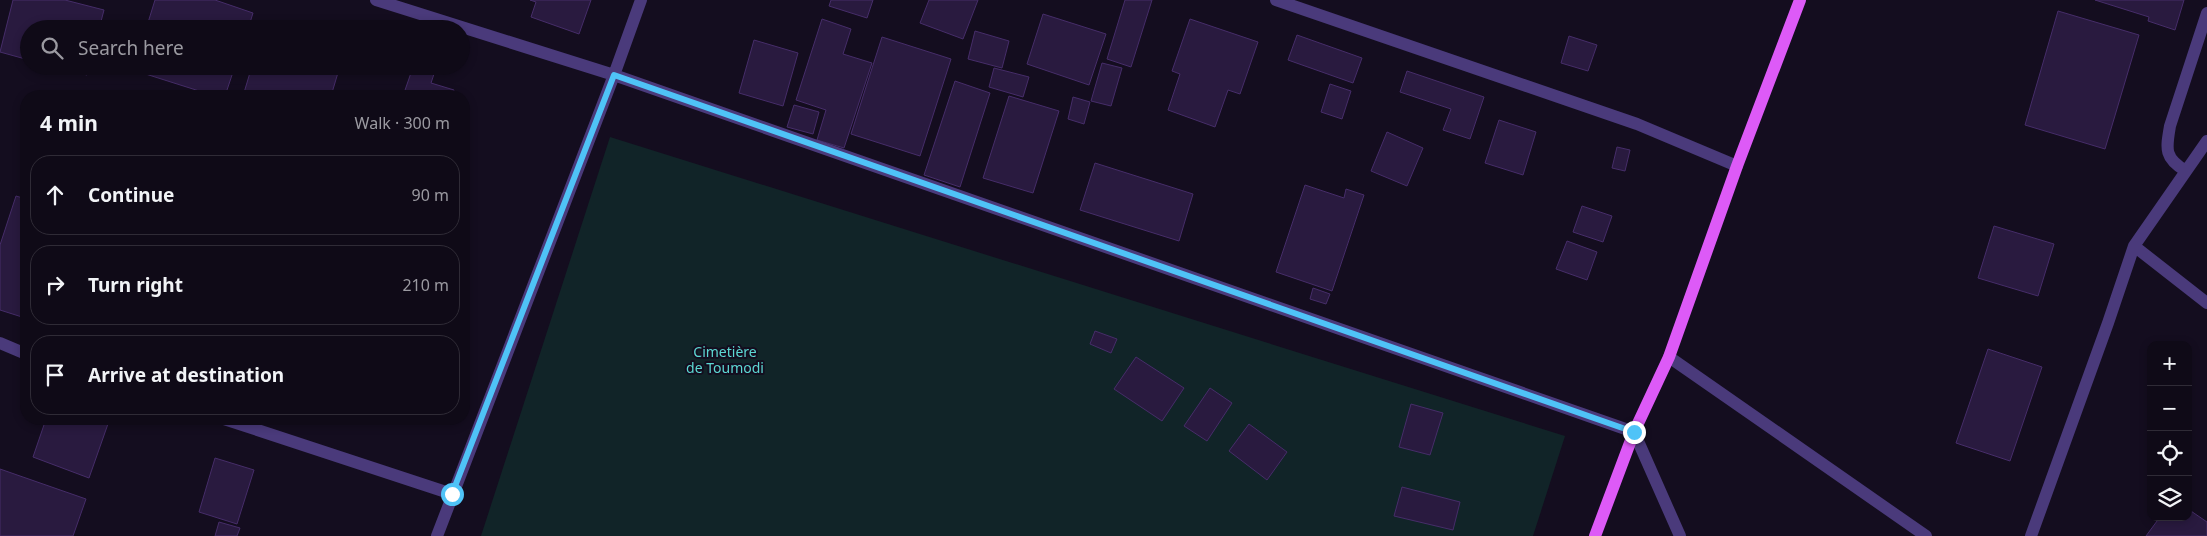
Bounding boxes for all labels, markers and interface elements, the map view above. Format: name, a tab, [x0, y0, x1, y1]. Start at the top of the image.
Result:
search box	[20, 20, 470, 75]
icon: search	[38, 34, 66, 62]
text: Search here	[78, 35, 184, 61]
text: 4 min	[40, 109, 98, 137]
text: Walk · 300 m	[355, 112, 450, 134]
icon: ahead	[41, 181, 69, 209]
text: Continue	[88, 182, 174, 208]
text: 90 m	[412, 184, 449, 206]
icon: right	[41, 271, 69, 299]
text: Turn right	[88, 272, 183, 298]
text: 210 m	[402, 274, 449, 296]
map controls	[2147, 341, 2192, 521]
button: +	[2147, 341, 2192, 386]
park label: Cimetière de Toumodi	[686, 342, 764, 377]
icon: arrive	[41, 361, 69, 389]
text: Arrive at destination	[88, 362, 284, 388]
button: −	[2147, 386, 2192, 431]
route end	[1623, 421, 1646, 444]
button: locate	[2147, 431, 2192, 476]
button: layers	[2147, 476, 2192, 521]
route start	[441, 483, 464, 506]

